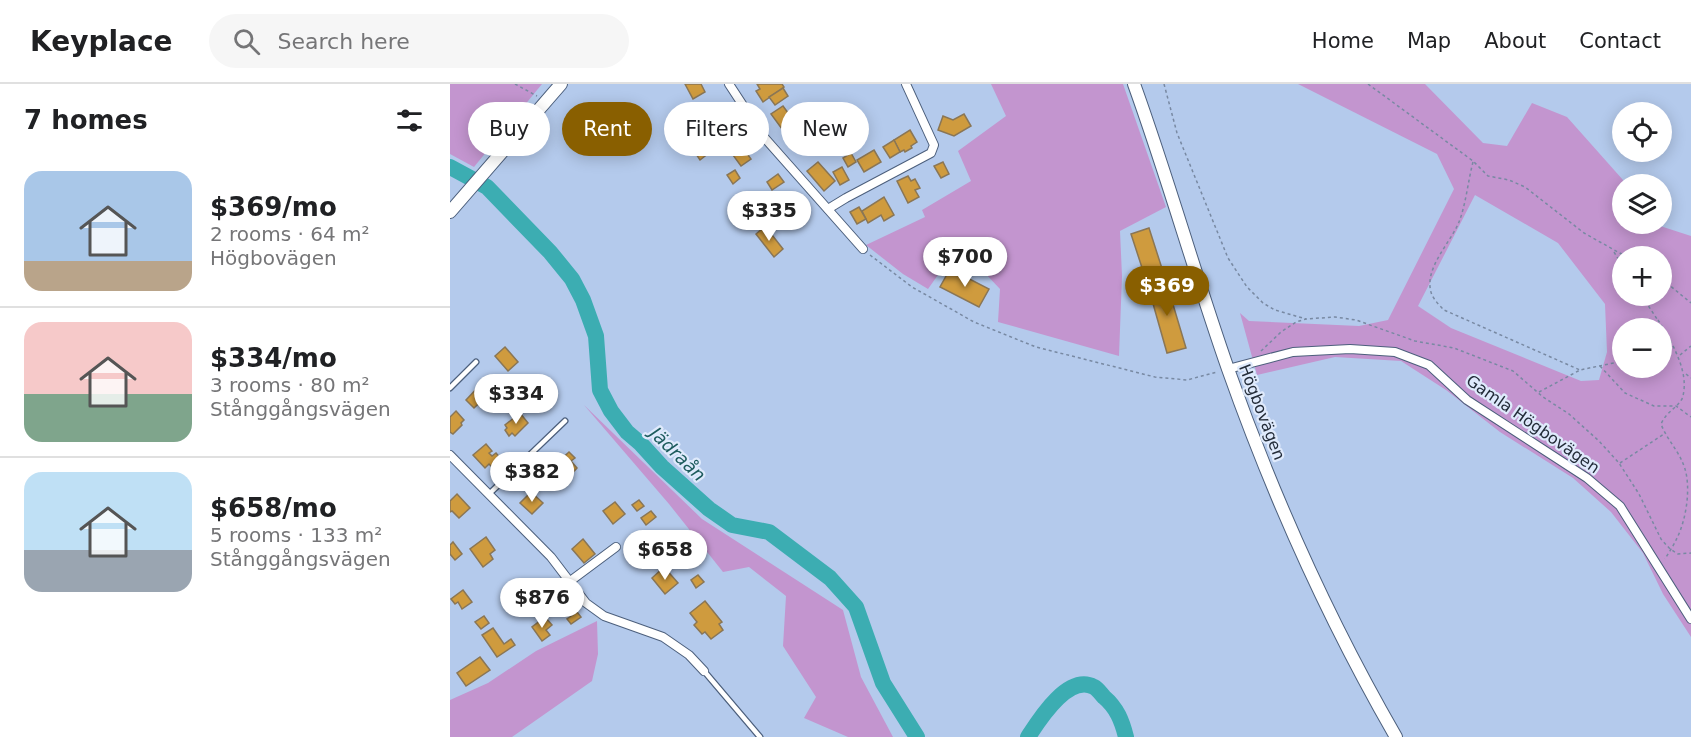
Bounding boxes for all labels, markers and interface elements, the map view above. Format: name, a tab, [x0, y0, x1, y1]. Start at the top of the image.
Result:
search box	[209, 14, 629, 68]
text: Keyplace	[30, 25, 173, 58]
icon: search	[230, 25, 263, 58]
text: Search here	[278, 29, 410, 54]
text: Home	[1312, 29, 1374, 53]
text: Map	[1407, 29, 1451, 53]
text: About	[1484, 29, 1546, 53]
text: Contact	[1579, 29, 1661, 53]
chip: Buy	[468, 102, 550, 156]
chip: Rent	[562, 102, 652, 156]
chip: Filters	[664, 102, 769, 156]
chip: New	[781, 102, 869, 156]
map controls	[1612, 102, 1672, 378]
button: locate	[1612, 102, 1672, 162]
icon: filters	[393, 104, 426, 137]
text: 7 homes	[24, 105, 148, 135]
button: layers	[1612, 174, 1672, 234]
pin: $335	[733, 191, 805, 242]
text: $369/mo	[210, 192, 337, 222]
icon: home	[72, 195, 144, 267]
text: $335	[741, 198, 797, 222]
text: 2 rooms · 64 m²	[210, 222, 370, 246]
pin: $700	[929, 237, 1001, 288]
text: $700	[937, 244, 993, 268]
text: Högbovägen	[210, 246, 337, 270]
button: +	[1612, 246, 1672, 306]
pin: $369	[1131, 266, 1203, 317]
text: $369	[1139, 273, 1195, 297]
button: −	[1612, 318, 1672, 378]
text: $334/mo	[210, 343, 337, 373]
icon: home	[72, 346, 144, 418]
street label: Högbovägen	[1235, 361, 1289, 463]
street label: Gamla Högbovägen	[1463, 371, 1603, 477]
text: 3 rooms · 80 m²	[210, 373, 370, 397]
pin: $334	[480, 374, 552, 425]
text: $334	[488, 381, 544, 405]
text: Stånggångsvägen	[210, 397, 391, 421]
water label: Jädraån	[644, 421, 710, 485]
pin: $382	[496, 452, 568, 503]
text: $382	[504, 459, 560, 483]
text: $658/mo	[210, 493, 337, 523]
icon: home	[72, 496, 144, 568]
text: 5 rooms · 133 m²	[210, 523, 382, 547]
pin: $658	[629, 530, 701, 581]
text: $658	[637, 537, 693, 561]
text: Stånggångsvägen	[210, 547, 391, 571]
pin: $876	[506, 578, 578, 629]
text: $876	[514, 585, 570, 609]

